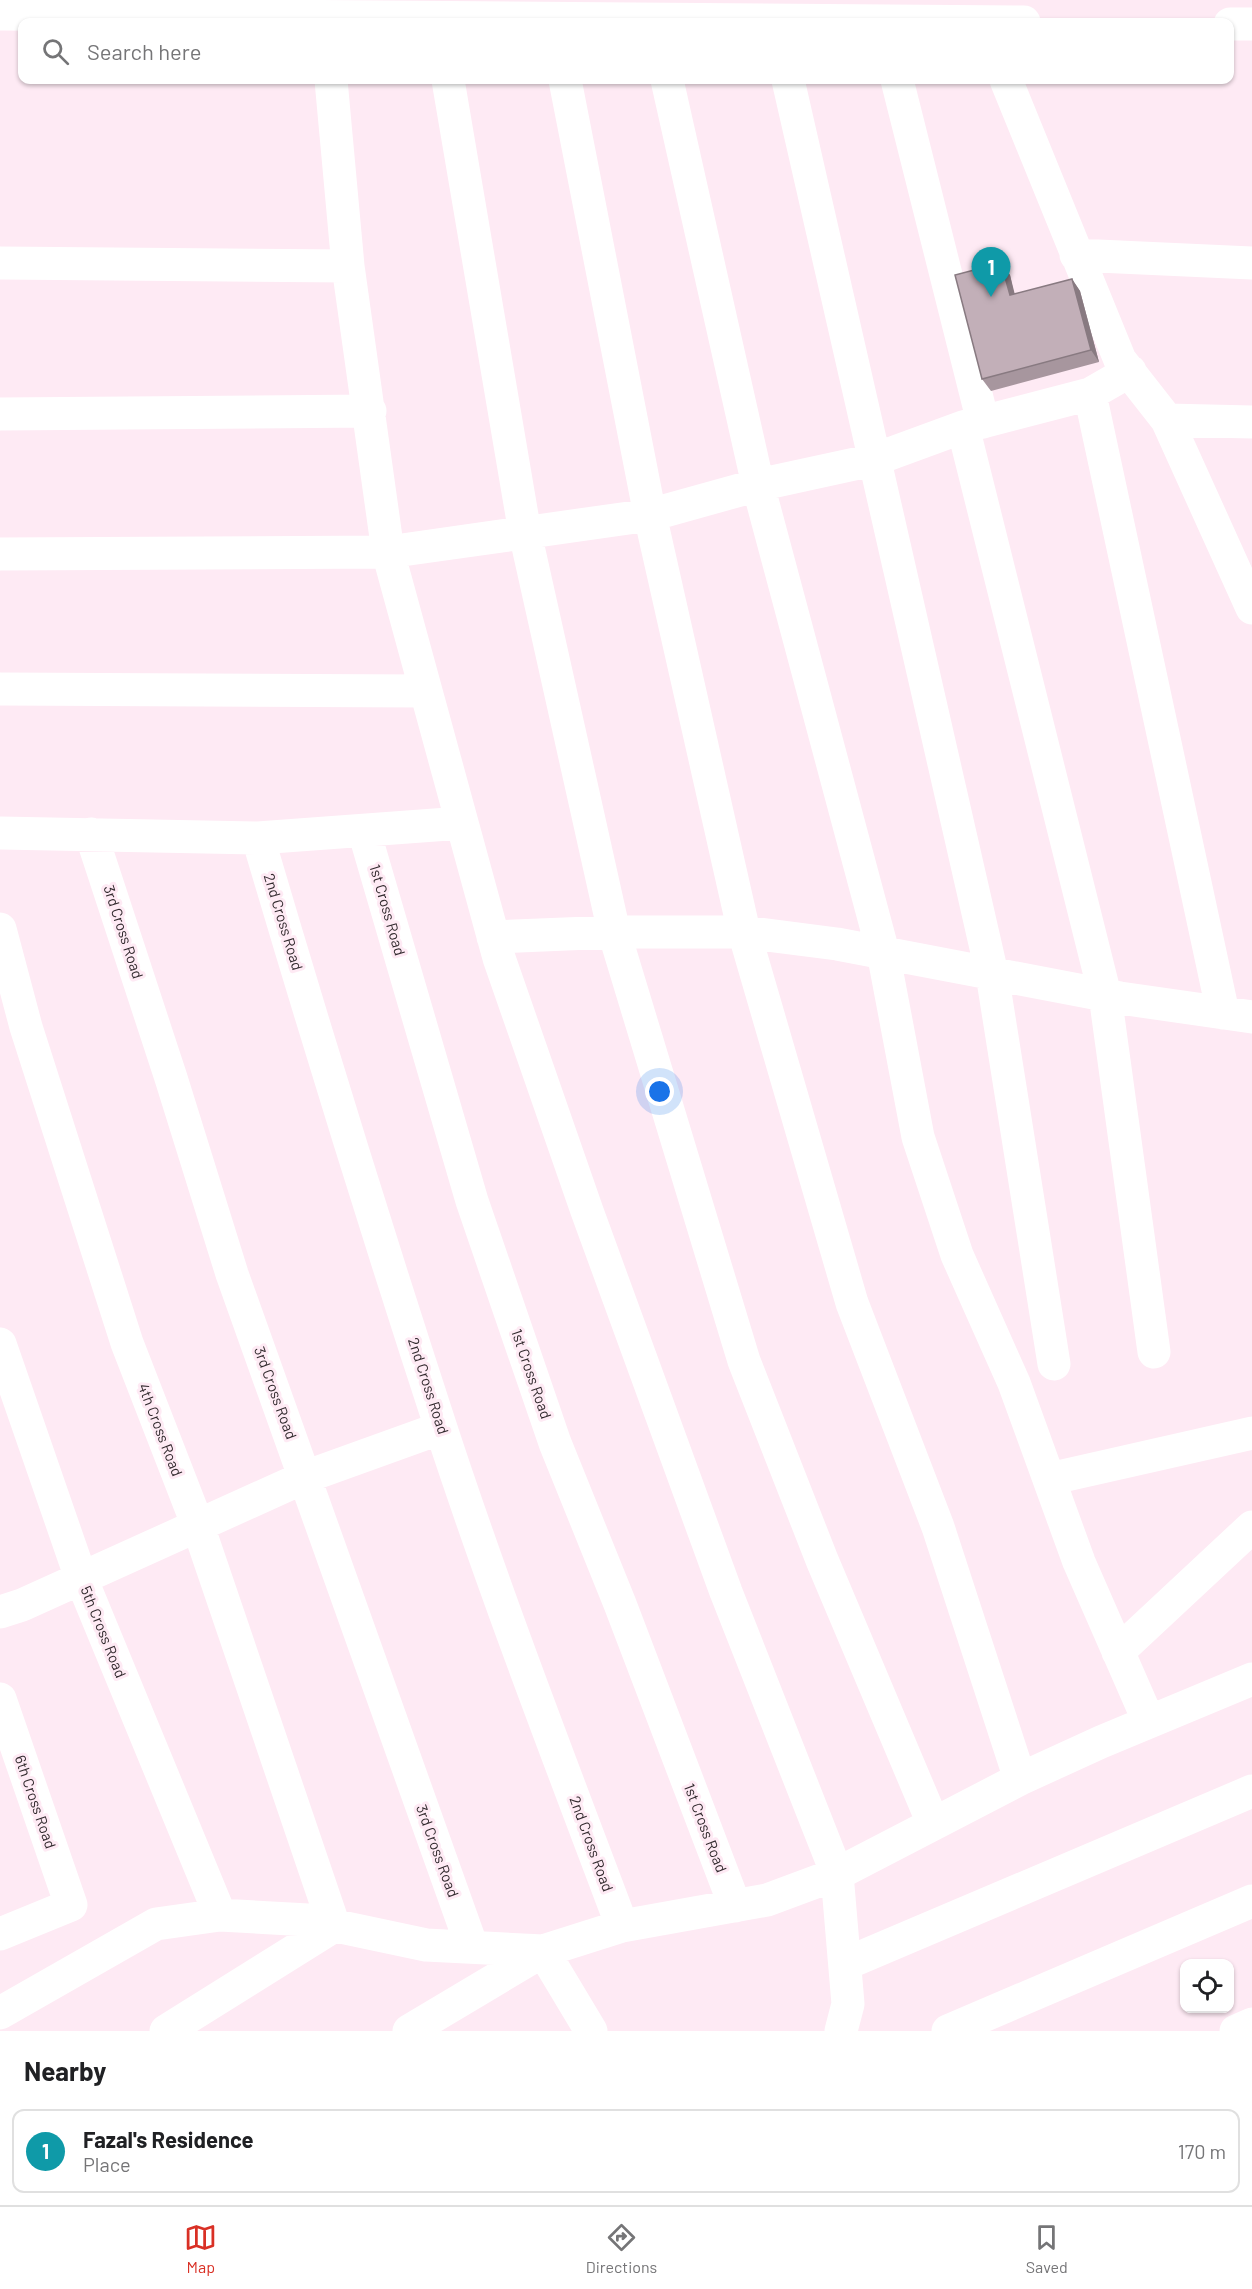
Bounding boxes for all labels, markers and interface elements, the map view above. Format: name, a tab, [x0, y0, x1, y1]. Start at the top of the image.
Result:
search box	[18, 18, 1234, 84]
icon: search	[39, 35, 72, 68]
text: Search here	[87, 38, 201, 64]
pin: 1	[972, 248, 1010, 297]
street label: 1st Cross Road	[366, 862, 410, 957]
street label: 2nd Cross Road	[261, 871, 307, 972]
street label: 3rd Cross Road	[100, 883, 148, 981]
your location	[645, 1077, 674, 1106]
street label: 1st Cross Road	[508, 1326, 556, 1421]
street label: 2nd Cross Road	[405, 1335, 453, 1436]
street label: 3rd Cross Road	[251, 1344, 301, 1441]
street label: 4th Cross Road	[135, 1381, 187, 1479]
street label: 5th Cross Road	[77, 1583, 130, 1680]
street label: 6th Cross Road	[12, 1753, 60, 1851]
street label: 1st Cross Road	[681, 1781, 731, 1875]
street label: 2nd Cross Road	[566, 1793, 618, 1894]
street label: 3rd Cross Road	[413, 1802, 463, 1899]
map controls	[1180, 1959, 1234, 2013]
button: locate	[1180, 1959, 1234, 2013]
text: Nearby	[24, 2055, 106, 2086]
text: Fazal's Residence	[83, 2126, 254, 2152]
text: 1	[42, 2139, 49, 2163]
text: 170 m	[1178, 2139, 1226, 2163]
text: Place	[83, 2152, 131, 2176]
tab: Map	[184, 2221, 217, 2276]
tab: Directions	[586, 2221, 657, 2276]
tab: Saved	[1026, 2221, 1068, 2276]

